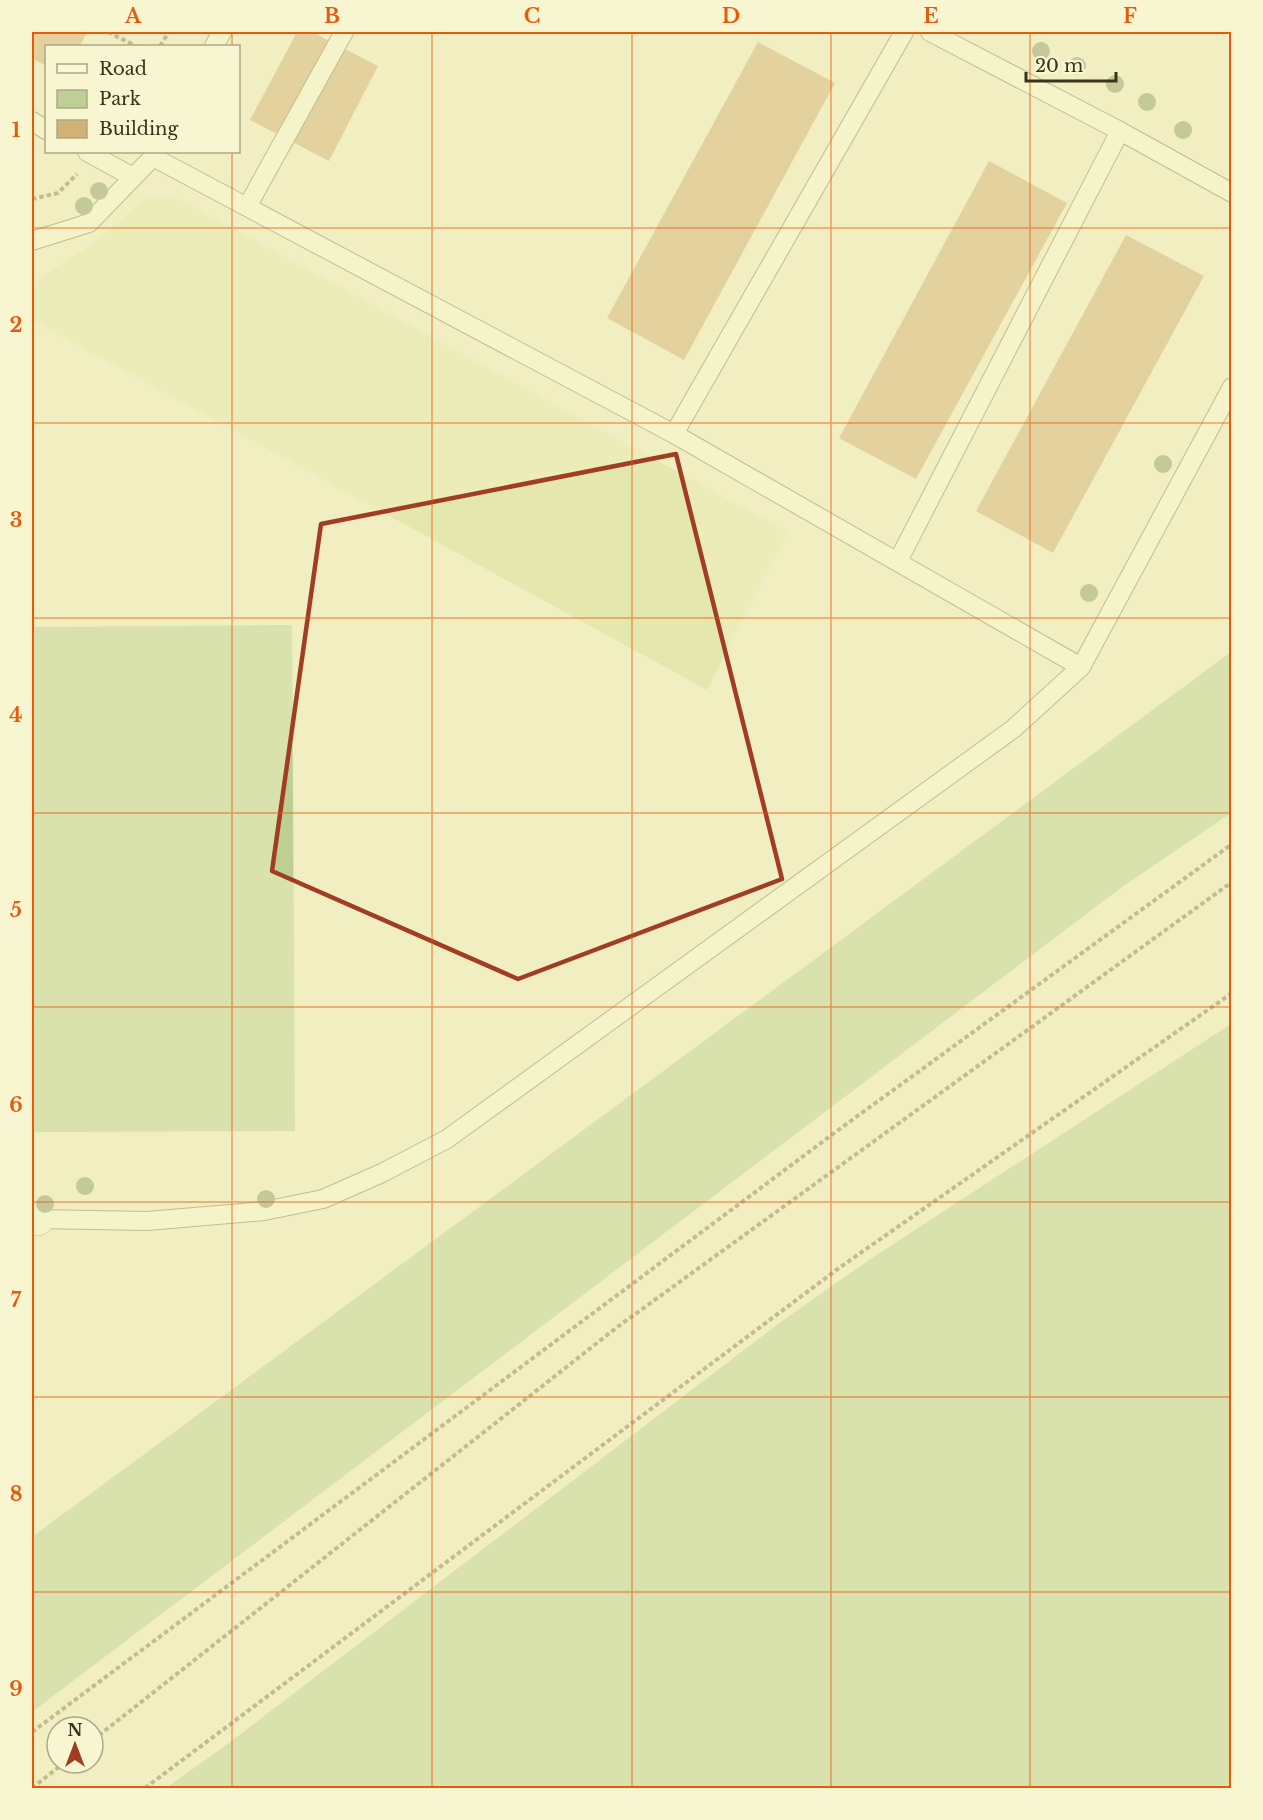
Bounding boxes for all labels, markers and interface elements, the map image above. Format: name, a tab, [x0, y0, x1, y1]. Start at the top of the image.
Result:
text: A	[124, 4, 142, 28]
text: B	[324, 4, 340, 28]
text: C	[524, 4, 540, 28]
text: D	[722, 4, 740, 28]
text: E	[923, 4, 939, 28]
text: F	[1123, 4, 1137, 28]
legend	[45, 45, 240, 153]
scale bar	[1026, 45, 1116, 83]
text: 20 m	[1035, 55, 1083, 77]
text: Road	[99, 58, 147, 80]
text: Park	[99, 88, 141, 110]
text: 1	[12, 118, 21, 142]
text: Building	[99, 118, 178, 140]
text: 2	[9, 313, 23, 337]
text: 3	[10, 508, 22, 532]
text: 4	[9, 703, 23, 727]
text: 5	[10, 898, 22, 922]
text: 6	[9, 1093, 23, 1117]
text: 7	[11, 1288, 22, 1312]
text: 8	[10, 1482, 22, 1506]
text: 9	[9, 1677, 23, 1701]
north arrow	[45, 1715, 105, 1775]
text: N	[67, 1720, 83, 1740]

